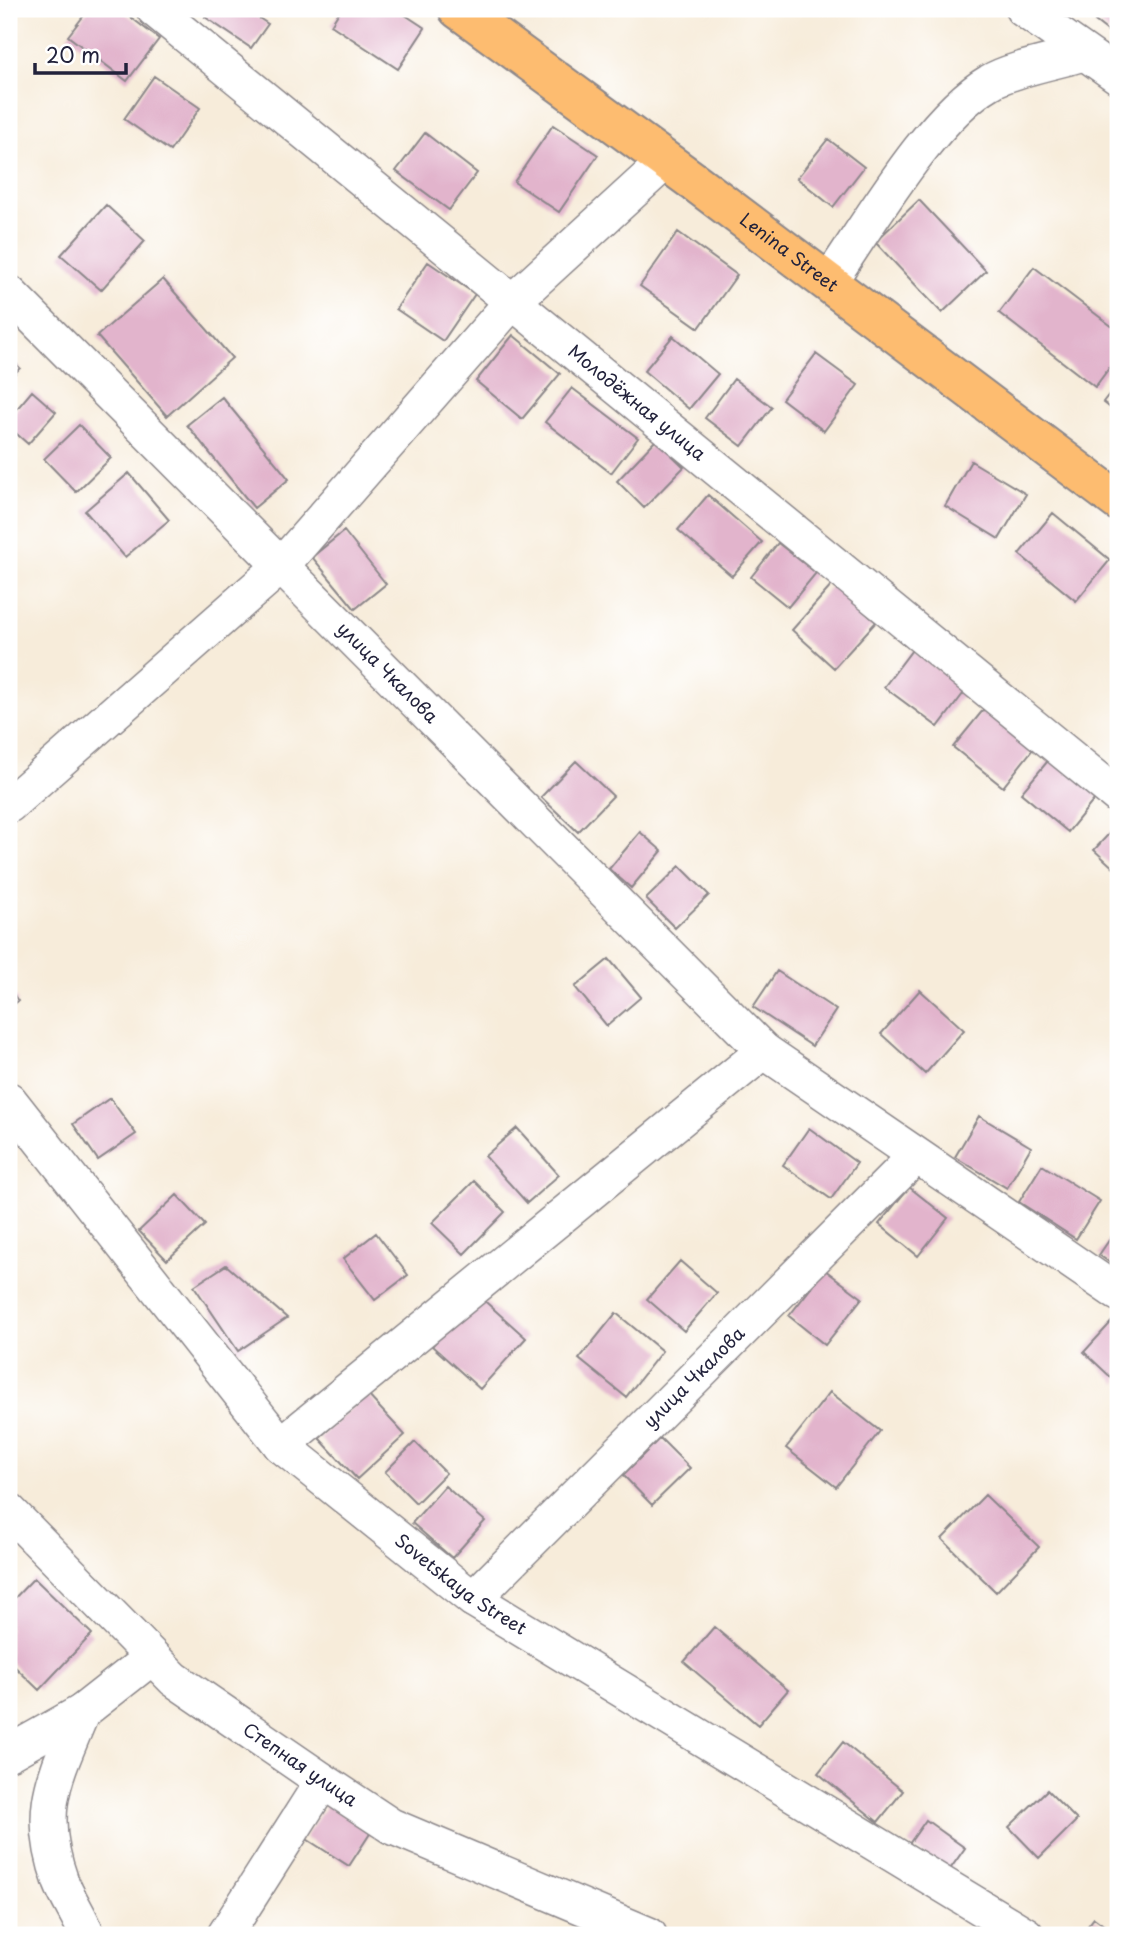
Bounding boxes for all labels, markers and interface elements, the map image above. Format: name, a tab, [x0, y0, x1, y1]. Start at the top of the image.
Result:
scale bar	[35, 32, 126, 76]
text: 20 m	[46, 38, 100, 70]
street label: Lenina Street	[735, 206, 845, 298]
street label: Молодёжная улица	[563, 337, 713, 467]
street label: улица Чкалова	[332, 615, 446, 729]
street label: улица Чкалова	[636, 1319, 751, 1433]
street label: Sovetskaya Street	[390, 1526, 532, 1641]
street label: Степная улица	[238, 1715, 364, 1813]

